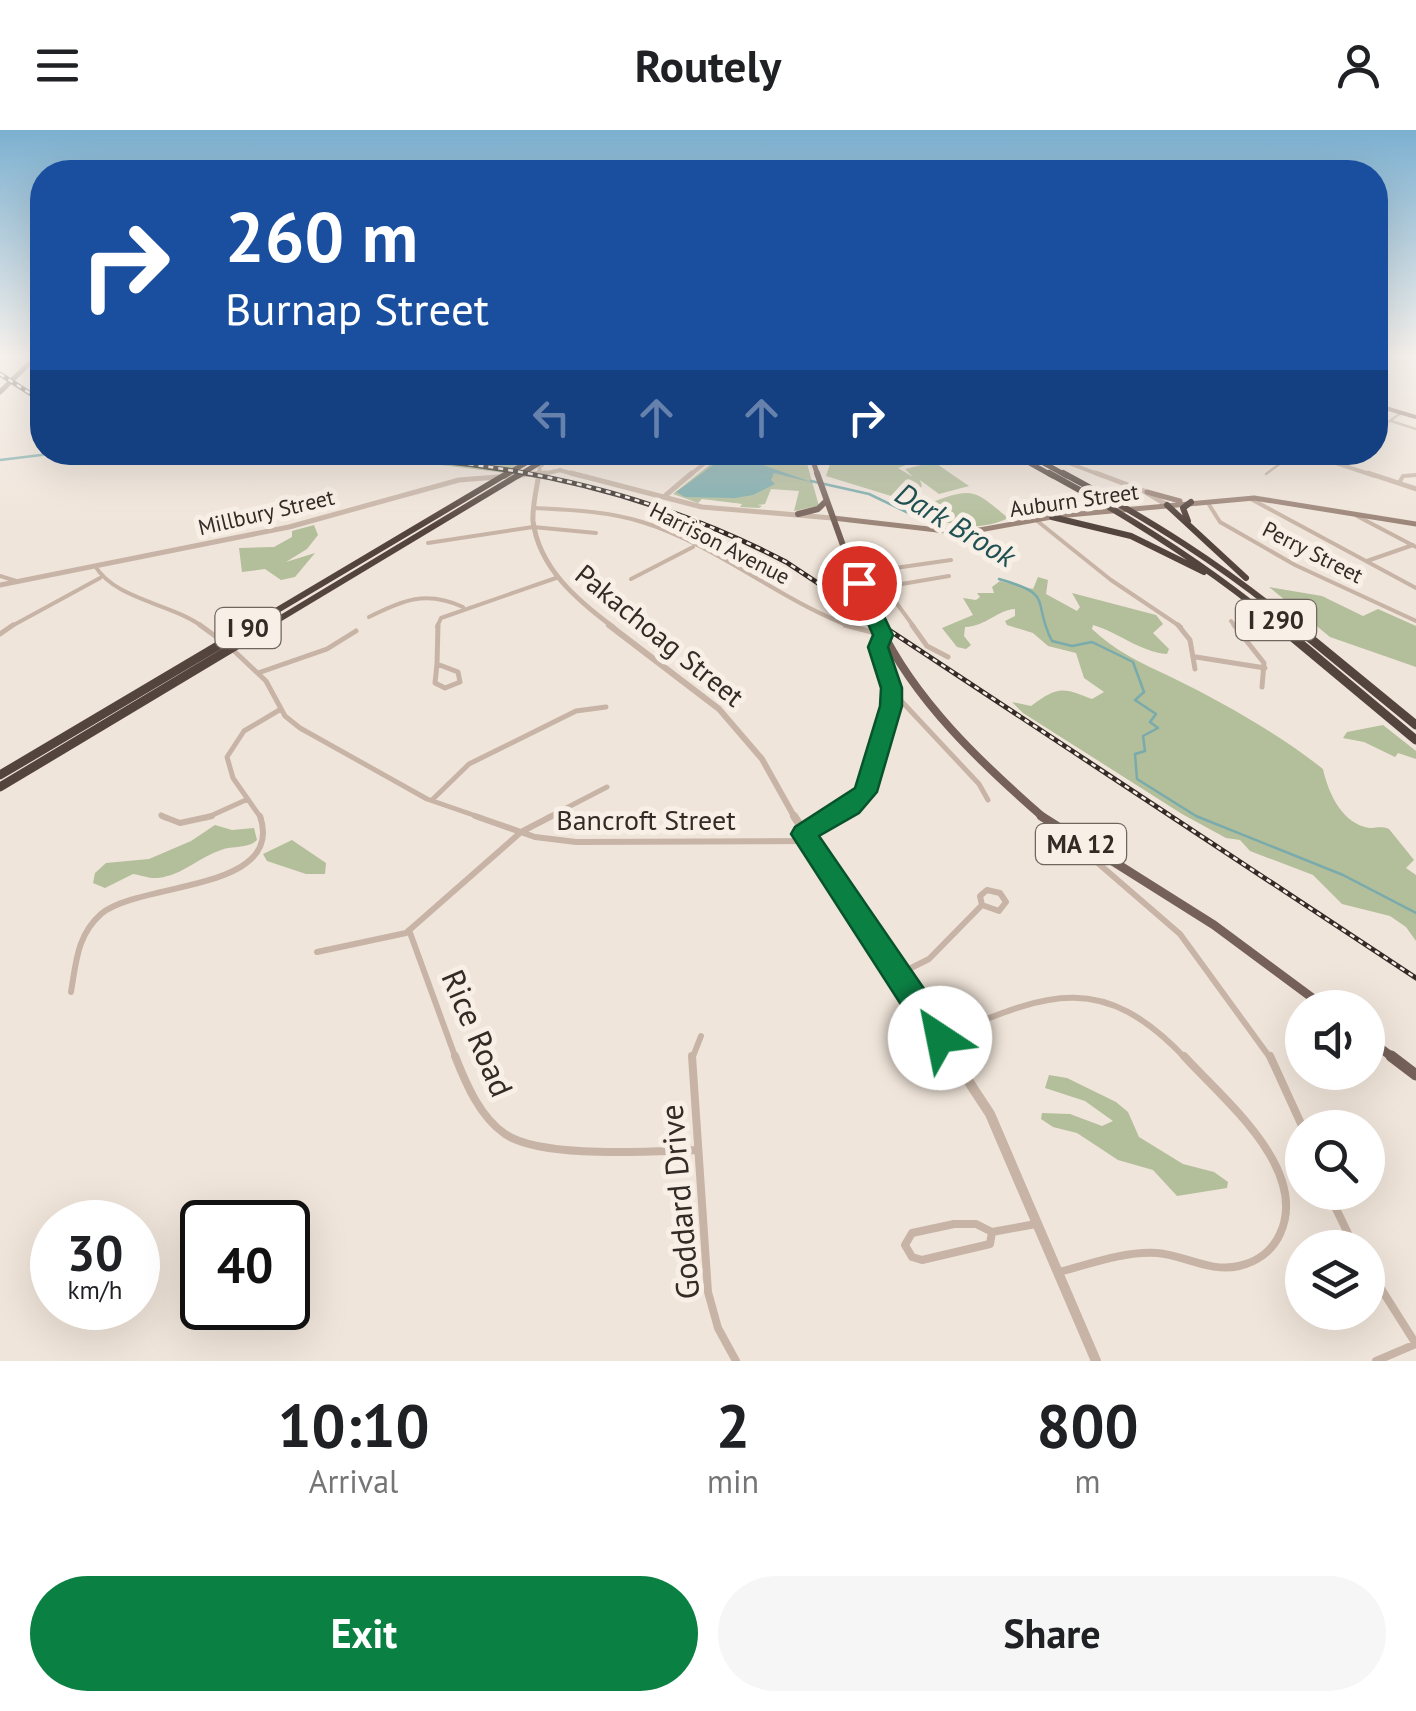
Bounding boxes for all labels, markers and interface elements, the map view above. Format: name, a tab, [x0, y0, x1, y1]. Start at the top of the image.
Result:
text: Routely	[635, 36, 781, 94]
icon: menu	[30, 38, 85, 93]
icon: person	[1331, 38, 1386, 93]
text: 260 m	[225, 191, 418, 281]
icon: right	[60, 200, 190, 330]
text: Burnap Street	[225, 279, 489, 337]
icon: left	[524, 390, 579, 445]
icon: ahead	[629, 390, 684, 445]
icon: ahead	[734, 390, 789, 445]
icon: right	[839, 390, 894, 445]
water label: Dark Brook	[889, 473, 1025, 576]
street label: Auburn Street	[1008, 477, 1141, 523]
street label: Millbury Street	[195, 483, 337, 541]
street label: Harrison Avenue	[645, 496, 795, 590]
street label: Perry Street	[1258, 515, 1368, 589]
pin	[817, 541, 902, 626]
street label: Pakachoag Street	[568, 556, 752, 715]
icon: arrive	[832, 556, 887, 611]
road number: I 290	[1236, 600, 1316, 640]
road number: I 90	[216, 608, 280, 648]
street label: Bancroft Street	[556, 801, 736, 838]
road number: MA 12	[1036, 824, 1126, 864]
street label: Rice Road	[433, 963, 523, 1103]
position arrow	[888, 986, 992, 1090]
map controls	[1285, 990, 1385, 1330]
button: sound	[1285, 990, 1385, 1090]
street label: Goddard Drive	[650, 1103, 708, 1301]
button: search	[1285, 1110, 1385, 1210]
speed limit sign: 40	[180, 1200, 310, 1330]
text: 30	[67, 1220, 123, 1285]
button: layers	[1285, 1230, 1385, 1330]
text: km/h	[68, 1274, 122, 1306]
text: 10:10	[277, 1386, 430, 1464]
text: 2	[716, 1386, 750, 1464]
text: 800	[1037, 1386, 1139, 1464]
text: Arrival	[309, 1460, 398, 1502]
text: min	[707, 1460, 759, 1502]
text: m	[1075, 1460, 1101, 1502]
button: Exit	[30, 1576, 698, 1691]
button: Share	[718, 1576, 1386, 1691]

